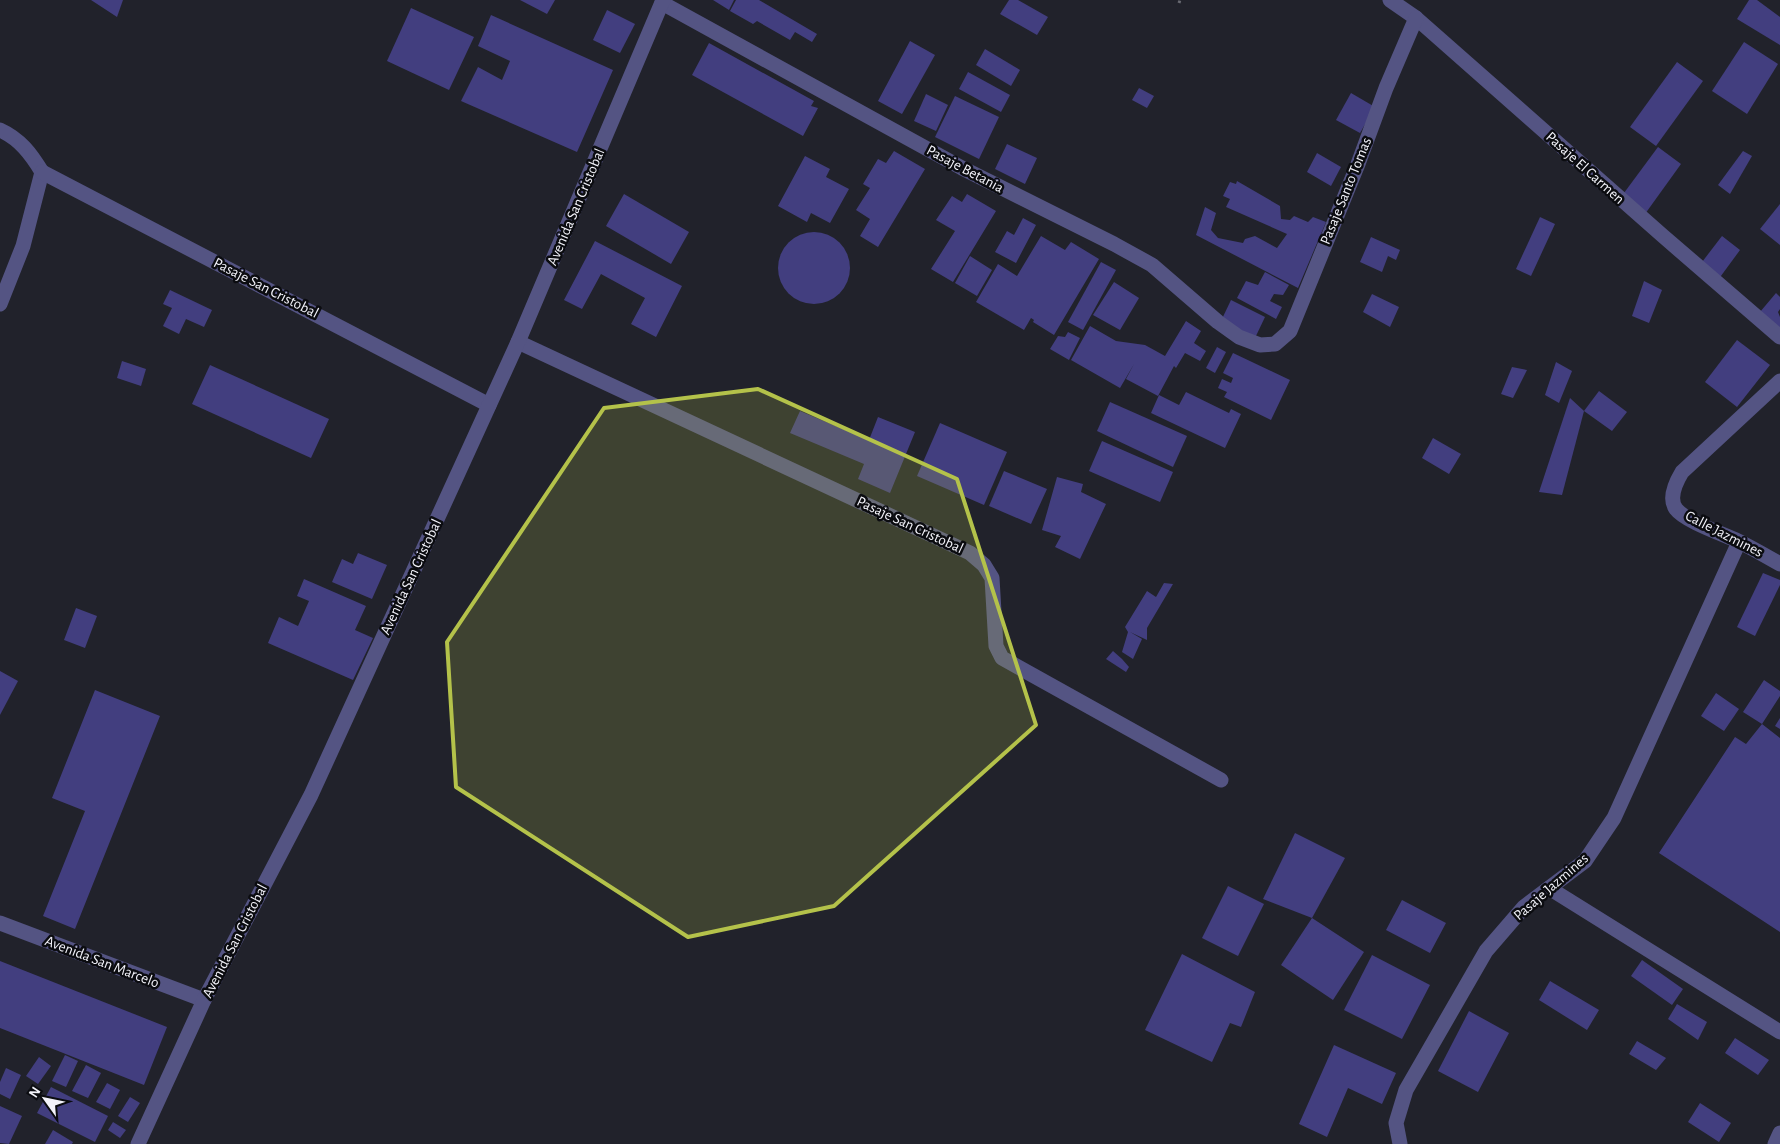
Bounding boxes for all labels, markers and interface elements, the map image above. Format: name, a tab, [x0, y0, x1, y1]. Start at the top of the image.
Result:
street label: Pasaje El Carmen	[1543, 129, 1627, 207]
street label: Pasaje Santo Tomas	[1318, 135, 1374, 247]
street label: Pasaje Betania	[924, 142, 1006, 196]
street label: Avenida San Cristobal	[545, 146, 607, 268]
street label: Pasaje San Cristobal	[211, 255, 321, 321]
street label: Pasaje San Cristobal	[854, 494, 966, 556]
street label: Calle Jazmines	[1683, 508, 1765, 560]
street label: Avenida San Cristobal	[378, 517, 444, 637]
street label: Pasaje Jazmines	[1511, 851, 1591, 923]
street label: Avenida San Cristobal	[200, 882, 270, 1000]
street label: Avenida San Marcelo	[43, 933, 161, 991]
north arrow	[20, 1074, 70, 1124]
text: N	[26, 1085, 43, 1100]

